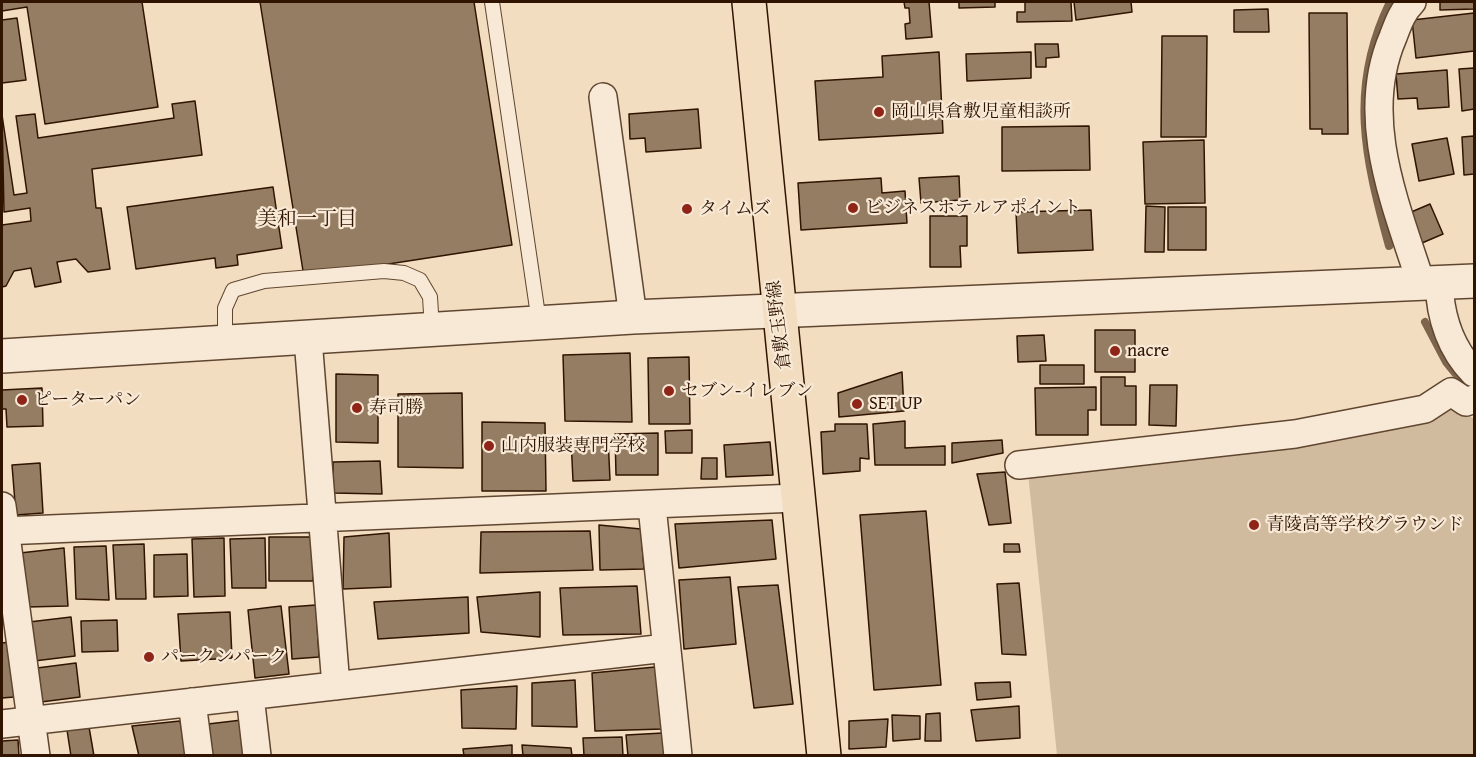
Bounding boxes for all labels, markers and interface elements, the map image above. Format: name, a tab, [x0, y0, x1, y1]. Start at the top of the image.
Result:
place label: 岡山県倉敷児童相談所	[891, 101, 1071, 123]
marker: 岡山県倉敷児童相談所	[872, 105, 886, 119]
place label: ビジネスホテルアポイント	[865, 197, 1081, 219]
place label: タイムズ	[699, 198, 771, 220]
marker: ビジネスホテルアポイント	[846, 201, 860, 215]
marker: タイムズ	[680, 202, 694, 216]
district label: 美和一丁目	[257, 208, 357, 232]
street label: 倉敷玉野線	[764, 279, 796, 371]
place label: nacre	[1127, 340, 1169, 362]
marker: nacre	[1108, 344, 1122, 358]
place label: セブン-イレブン	[681, 380, 813, 402]
marker: セブン-イレブン	[662, 384, 676, 398]
place label: ピーターパン	[34, 389, 141, 411]
marker: ピーターパン	[15, 393, 29, 407]
place label: SET UP	[869, 393, 922, 415]
place label: 寿司勝	[369, 397, 423, 419]
marker: SET UP	[850, 397, 864, 411]
marker: 寿司勝	[350, 401, 364, 415]
place label: 山内服装専門学校	[501, 435, 645, 457]
marker: 山内服装専門学校	[482, 439, 496, 453]
place label: 青陵高等学校グラウンド	[1266, 514, 1464, 536]
marker: 青陵高等学校グラウンド	[1247, 518, 1261, 532]
place label: パークンパーク	[161, 646, 287, 668]
marker: パークンパーク	[142, 650, 156, 664]

